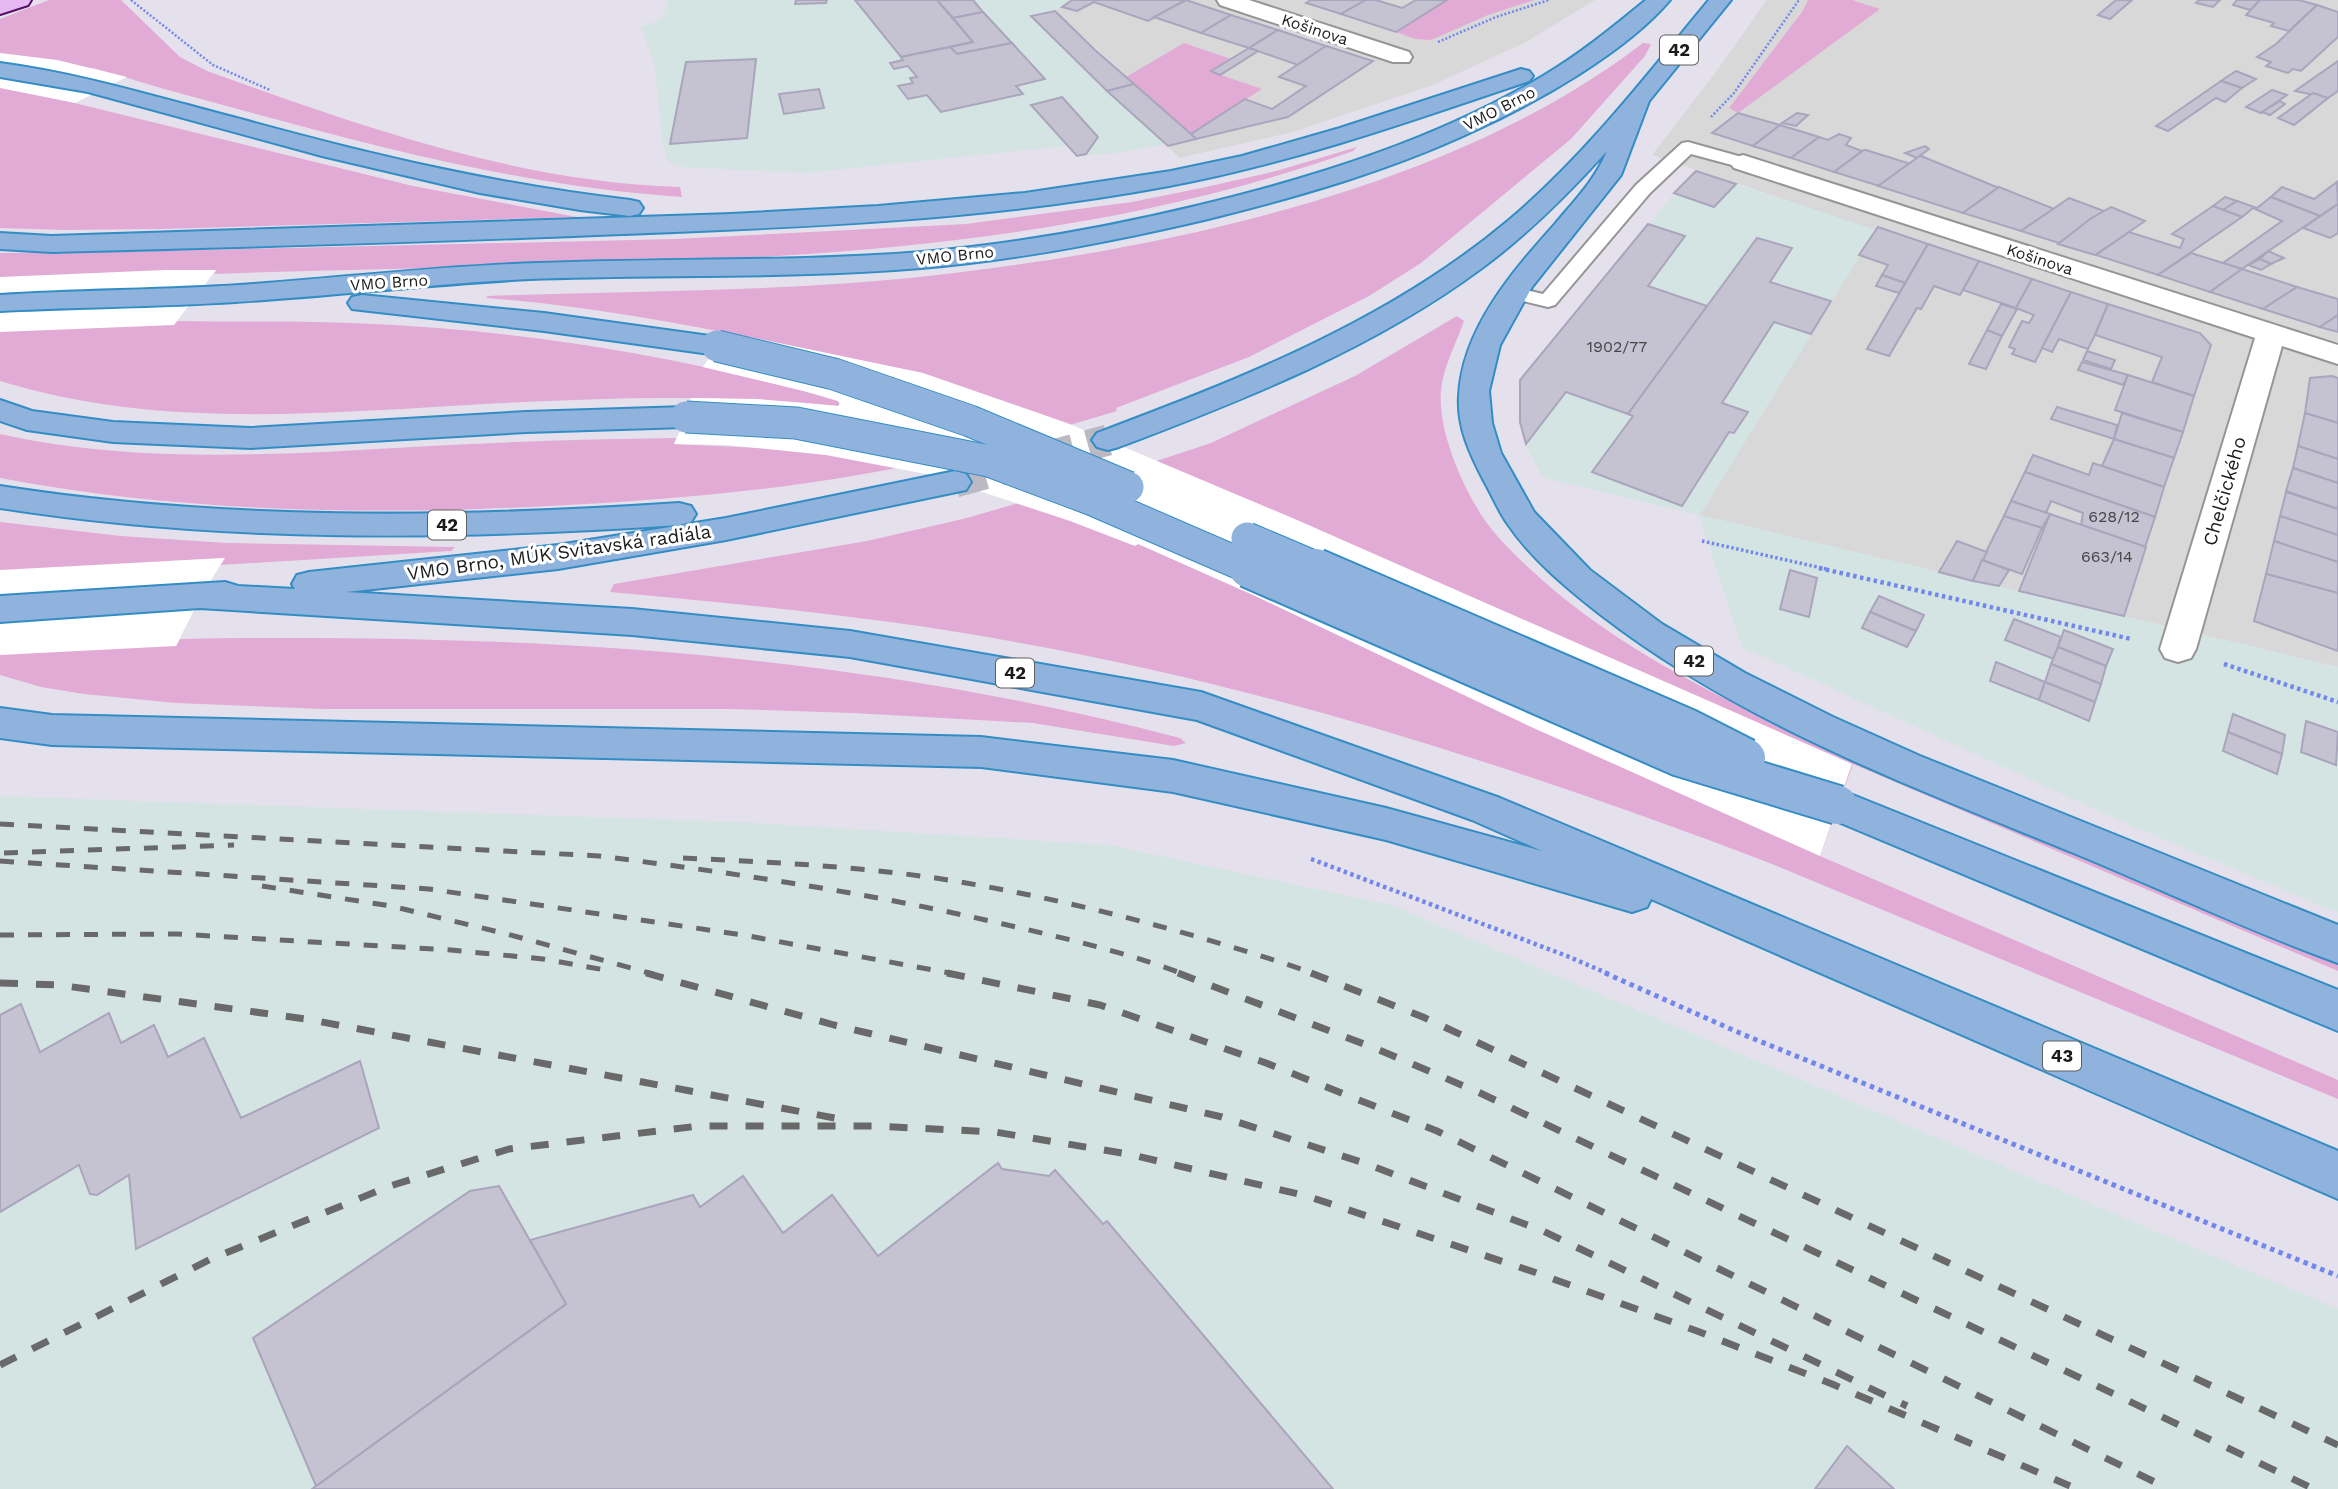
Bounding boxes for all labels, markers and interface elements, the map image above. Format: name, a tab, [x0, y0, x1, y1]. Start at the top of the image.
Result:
street label: Košinova	[1279, 10, 1350, 49]
road number: 42	[1660, 36, 1698, 64]
street label: VMO Brno	[1460, 82, 1538, 135]
street label: Košinova	[2004, 240, 2075, 279]
street label: VMO Brno	[915, 242, 995, 269]
street label: VMO Brno	[349, 270, 429, 295]
house number: 1902/77	[1587, 337, 1647, 356]
street label: Chelčického	[2198, 434, 2251, 548]
house number: 628/12	[2088, 507, 2140, 526]
road number: 42	[428, 510, 466, 540]
street label: VMO Brno, MÚK Svitavská radiála	[405, 520, 713, 585]
house number: 663/14	[2081, 547, 2133, 566]
road number: 42	[1675, 646, 1713, 676]
road number: 42	[996, 658, 1034, 688]
road number: 43	[2043, 1042, 2081, 1070]

